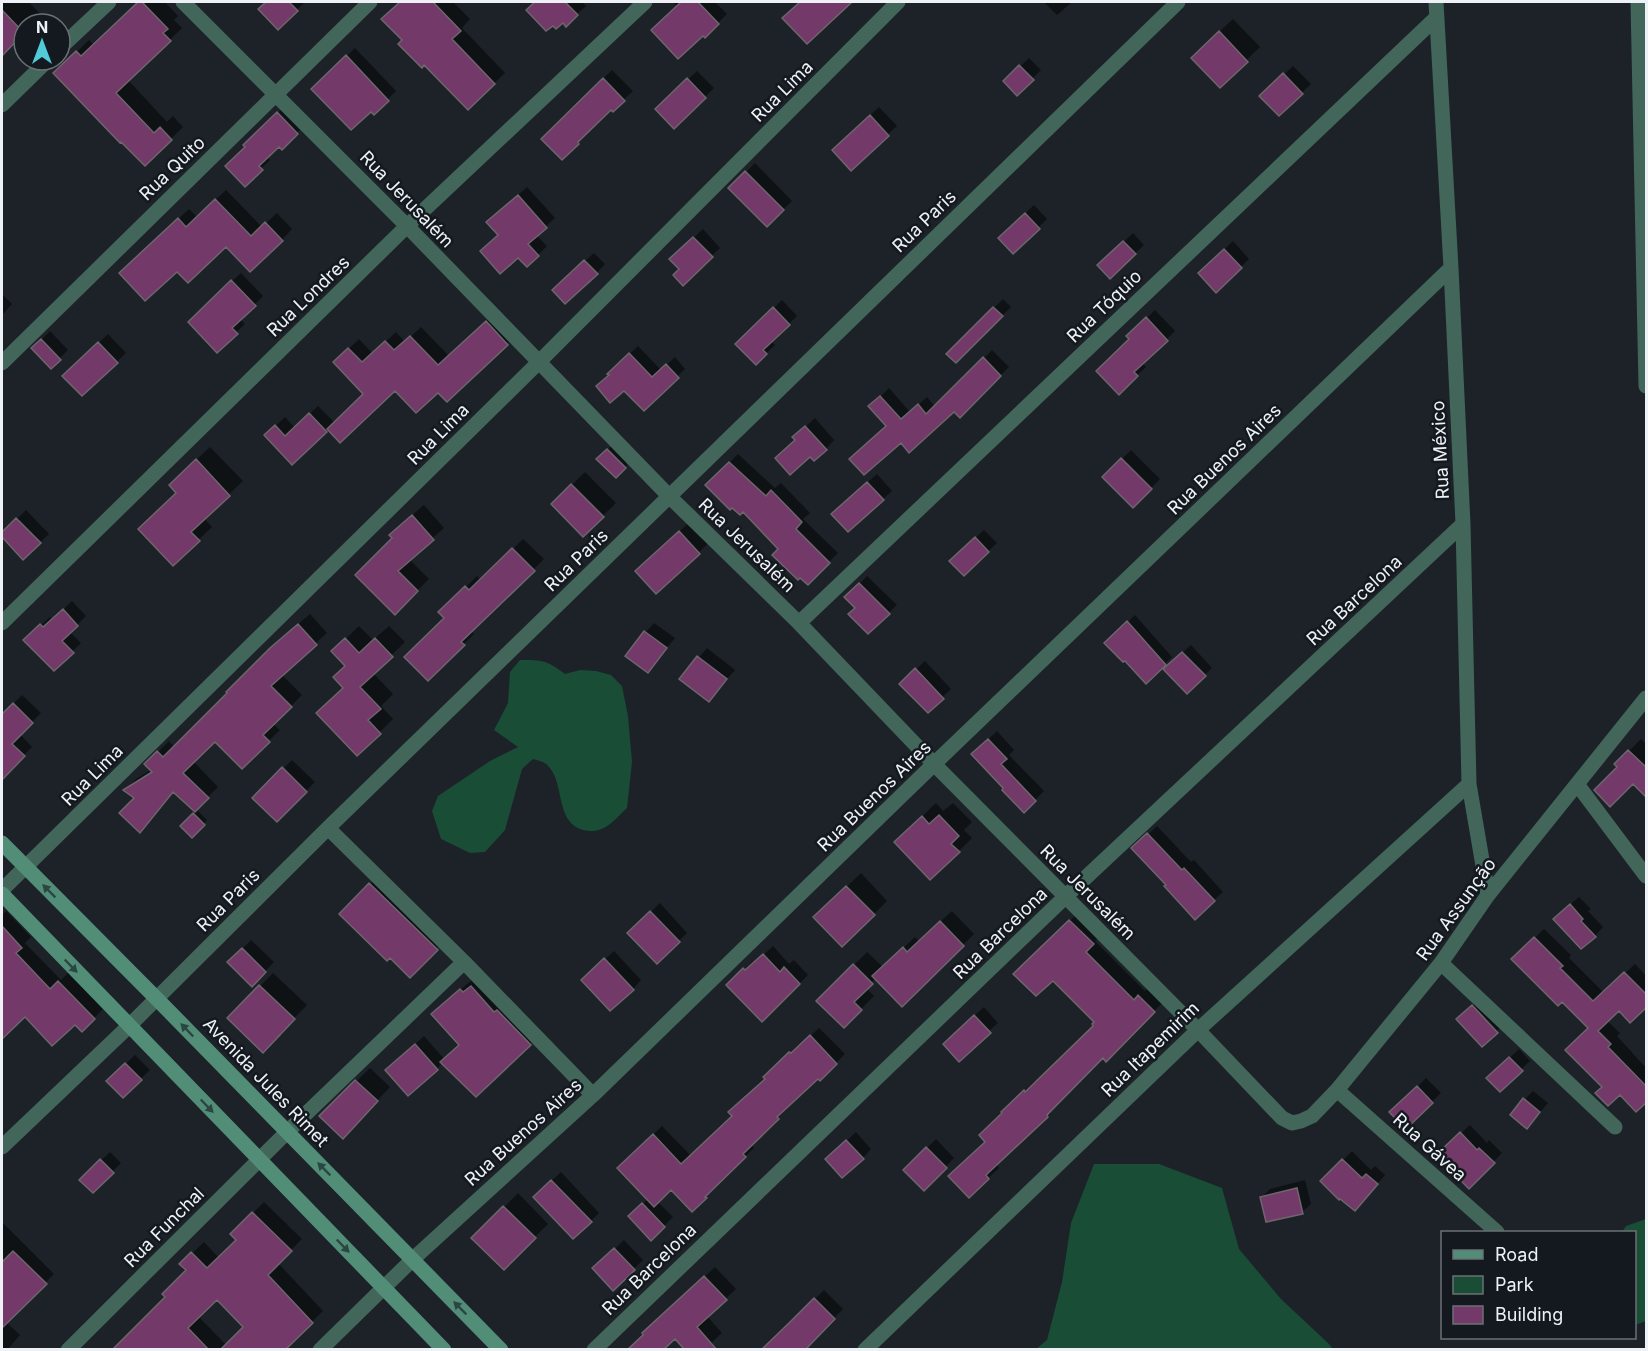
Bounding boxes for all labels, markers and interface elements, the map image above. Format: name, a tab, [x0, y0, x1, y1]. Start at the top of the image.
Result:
north arrow	[12, 12, 72, 72]
text: N	[36, 17, 48, 37]
street label: Rua Lima	[747, 56, 817, 126]
street label: Rua Quito	[135, 132, 209, 204]
street label: Rua Jerusalém	[356, 146, 458, 252]
street label: Rua Paris	[888, 186, 960, 256]
street label: Rua Londres	[262, 251, 354, 341]
street label: Rua Tóquio	[1062, 265, 1146, 347]
street label: Rua Lima	[403, 399, 473, 469]
street label: Rua Buenos Aires	[1163, 399, 1285, 519]
street label: Rua México	[1427, 400, 1453, 500]
street label: Rua Jerusalém	[694, 494, 800, 596]
street label: Rua Paris	[540, 525, 612, 595]
street label: Rua Barcelona	[1302, 551, 1406, 649]
street label: Rua Buenos Aires	[813, 736, 935, 856]
street label: Rua Lima	[57, 740, 127, 810]
street label: Rua Jerusalém	[1036, 840, 1140, 944]
street label: Rua Assunção	[1412, 854, 1500, 964]
street label: Rua Paris	[192, 864, 264, 936]
street label: Rua Barcelona	[949, 883, 1051, 983]
one-way arrow	[43, 885, 57, 899]
one-way arrow	[64, 959, 78, 973]
street label: Rua Itapemirim	[1097, 997, 1203, 1101]
street label: Avenida Jules Rimet	[199, 1013, 333, 1151]
one-way arrow	[180, 1022, 194, 1037]
street label: Rua Buenos Aires	[460, 1074, 586, 1190]
one-way arrow	[200, 1098, 214, 1112]
street label: Rua Gávea	[1389, 1109, 1471, 1185]
one-way arrow	[316, 1162, 331, 1176]
street label: Rua Funchal	[120, 1183, 208, 1271]
street label: Rua Barcelona	[598, 1219, 700, 1319]
legend	[1441, 1231, 1636, 1339]
one-way arrow	[336, 1238, 350, 1253]
text: Road	[1495, 1244, 1538, 1265]
text: Park	[1495, 1274, 1534, 1295]
one-way arrow	[454, 1301, 468, 1315]
text: Building	[1495, 1304, 1563, 1325]

